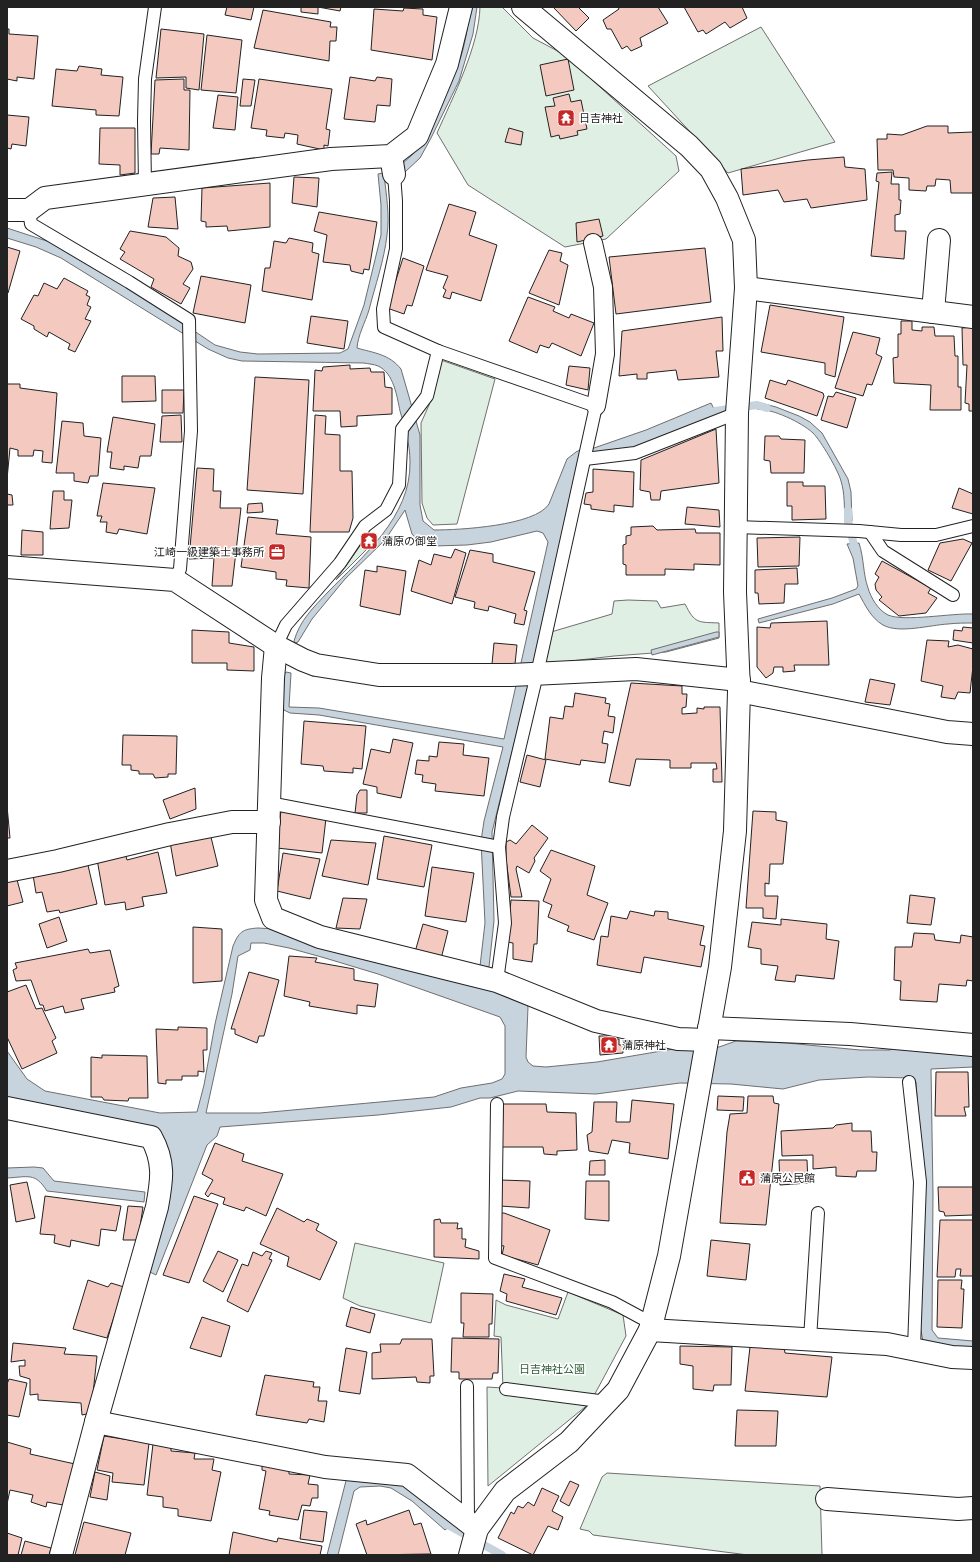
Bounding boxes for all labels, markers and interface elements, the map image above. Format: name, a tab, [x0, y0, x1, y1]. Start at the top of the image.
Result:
temple icon: 日吉神社	[556, 108, 576, 128]
place label: 日吉神社	[579, 112, 623, 124]
temple icon: 蒲原の御堂	[359, 531, 379, 551]
place label: 蒲原の御堂	[382, 535, 437, 547]
office icon: 江崎一級建築士事務所	[267, 542, 287, 562]
place label: 江崎一級建築士事務所	[154, 546, 265, 558]
temple icon: 蒲原神社	[599, 1035, 619, 1055]
place label: 蒲原神社	[622, 1039, 666, 1051]
public building icon: 蒲原公民館	[737, 1168, 757, 1188]
place label: 蒲原公民館	[760, 1172, 815, 1184]
park label: 日吉神社公園	[519, 1363, 585, 1375]

